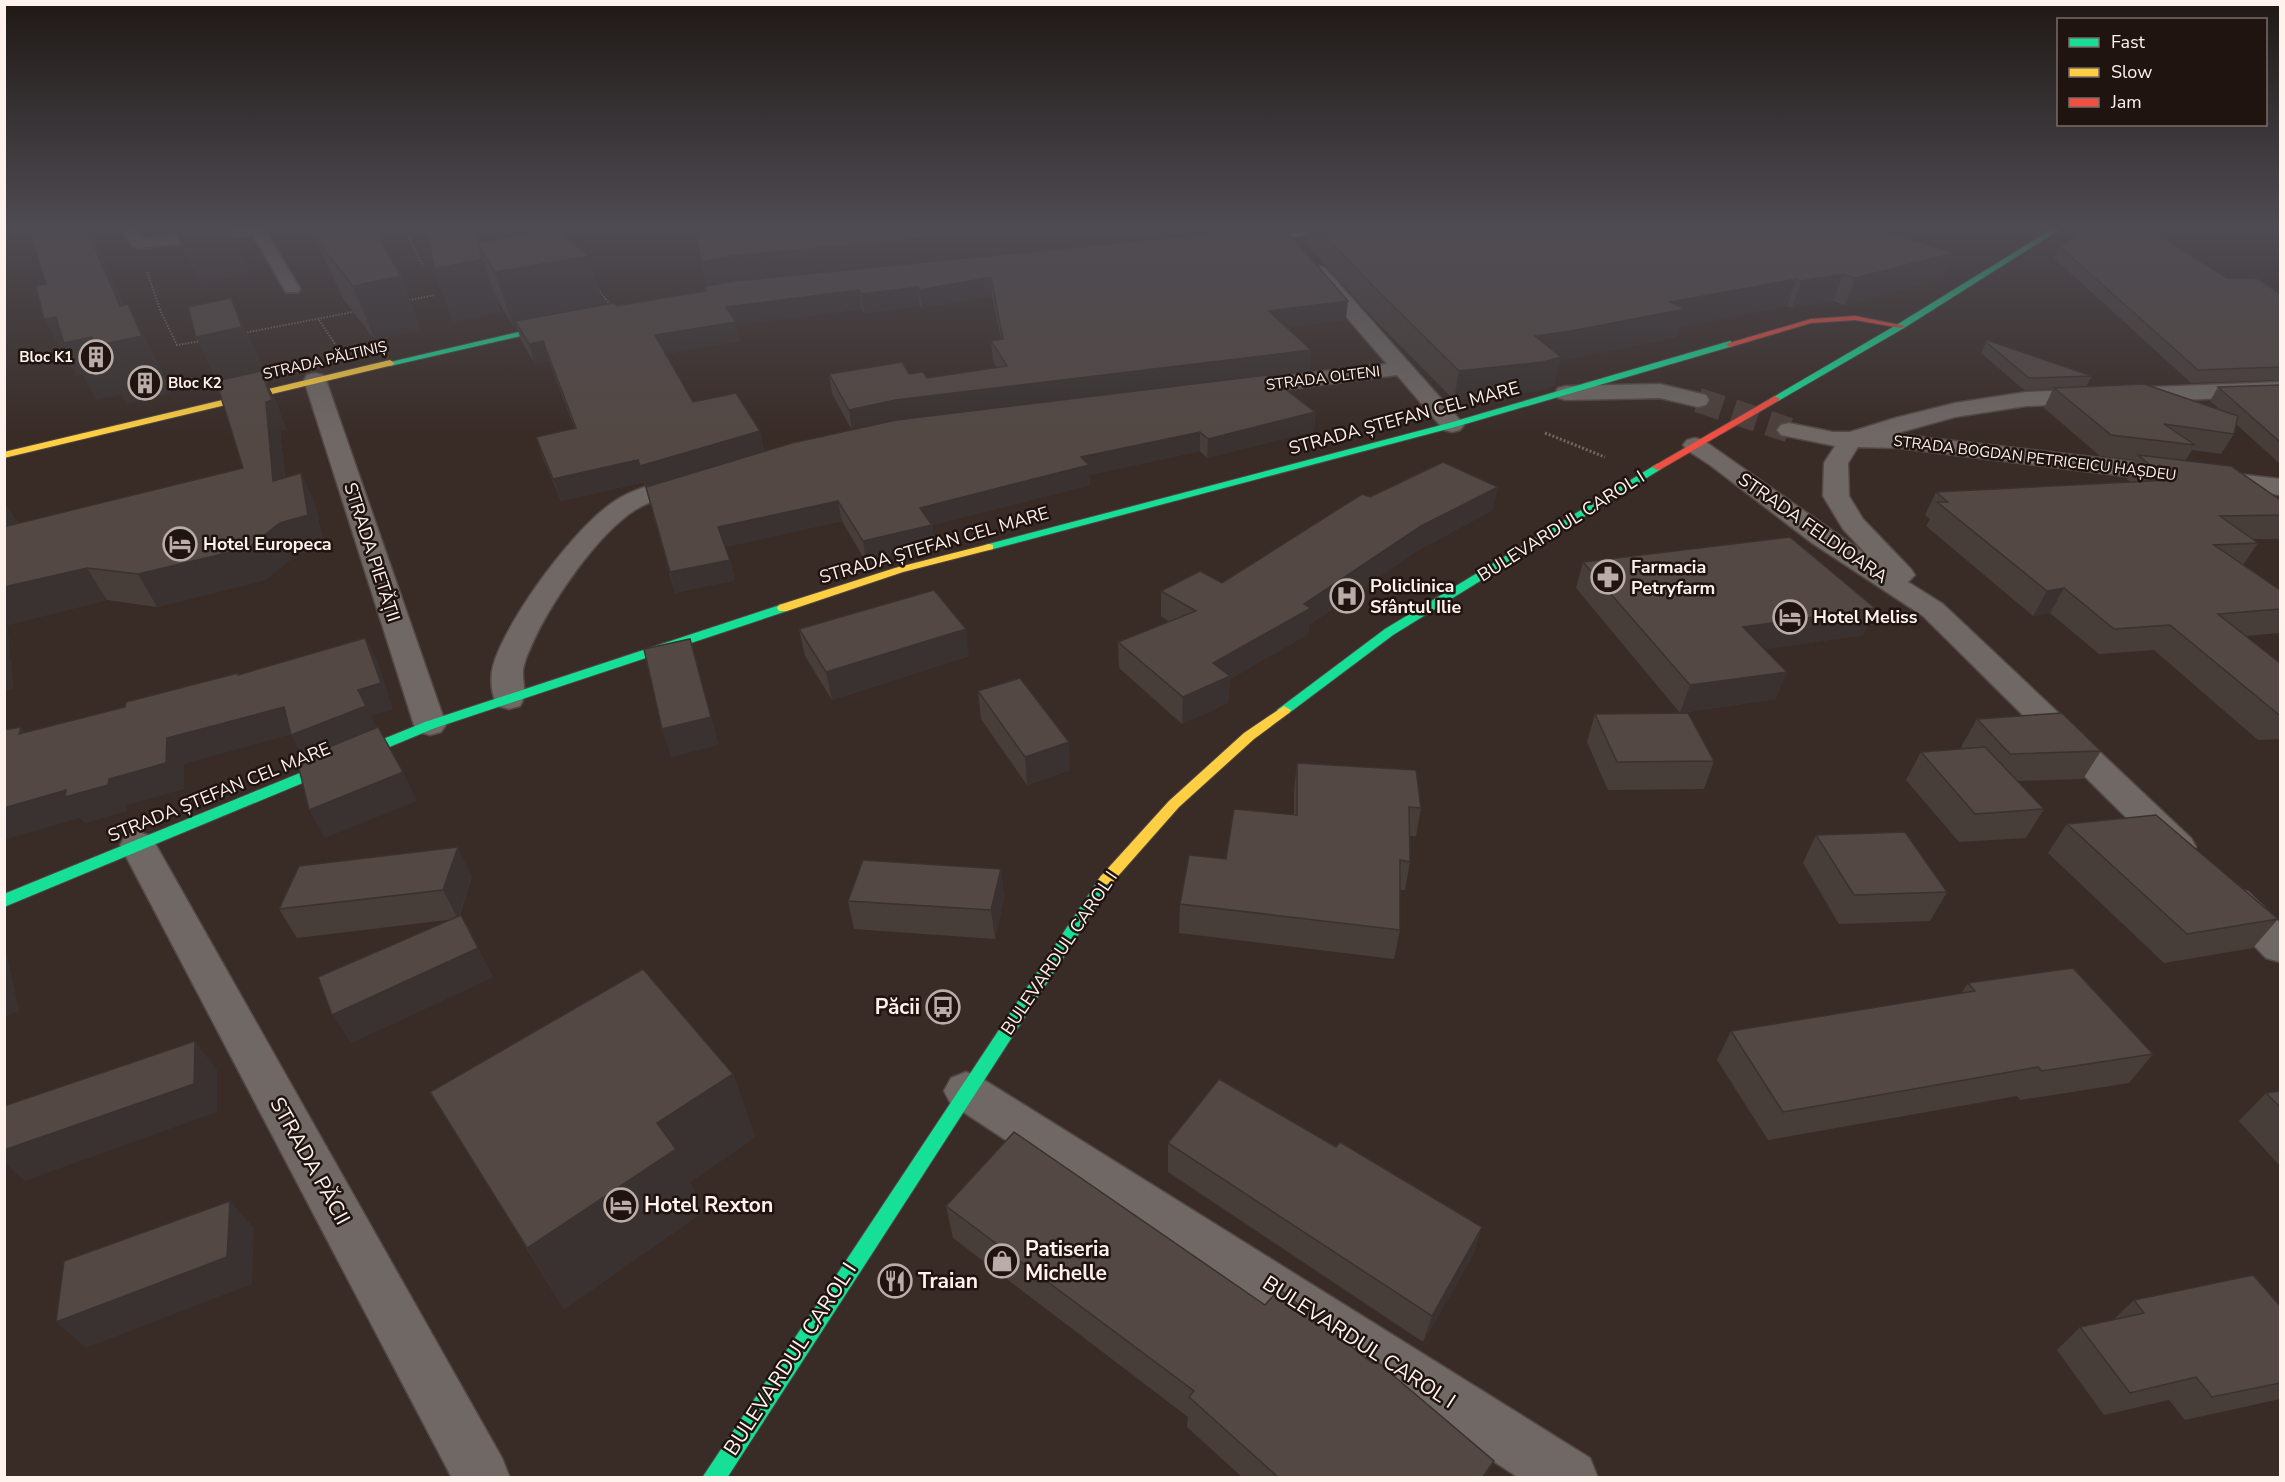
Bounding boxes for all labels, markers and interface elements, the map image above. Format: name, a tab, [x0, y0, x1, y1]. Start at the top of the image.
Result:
legend	[2057, 18, 2267, 126]
text: Fast	[2111, 30, 2146, 54]
text: Slow	[2111, 60, 2152, 84]
text: Jam	[2110, 90, 2142, 114]
street label: STRADA PĂLTINIȘ	[261, 336, 389, 384]
building icon: Bloc K1	[78, 339, 114, 375]
place label: Bloc K1	[19, 347, 73, 367]
street label: STRADA OLTENI	[1265, 361, 1381, 395]
building icon: Bloc K2	[127, 365, 163, 401]
place label: Bloc K2	[168, 373, 222, 393]
street label: STRADA ȘTEFAN CEL MARE	[1286, 376, 1522, 460]
street label: STRADA BOGDAN PETRICEICU HAȘDEU	[1892, 431, 2178, 485]
street label: BULEVARDUL CAROL I	[1473, 465, 1649, 587]
street label: STRADA FELDIOARA	[1734, 467, 1892, 589]
street label: STRADA PIETĂȚII	[338, 479, 406, 625]
street label: STRADA ȘTEFAN CEL MARE	[817, 501, 1051, 589]
hotel icon: Hotel Europeca	[162, 526, 198, 562]
place label: Hotel Europeca	[203, 532, 332, 556]
place label: Farmacia Petryfarm	[1631, 555, 1715, 600]
pharmacy icon: Farmacia Petryfarm	[1590, 559, 1626, 595]
place label: Policlinica Sfântul Ilie	[1370, 574, 1461, 619]
hospital icon: Policlinica Sfântul Ilie	[1329, 578, 1365, 614]
hotel icon: Hotel Meliss	[1772, 599, 1808, 635]
place label: Hotel Meliss	[1813, 605, 1918, 629]
street label: STRADA ȘTEFAN CEL MARE	[104, 736, 334, 848]
street label: BULEVARDUL CAROL I	[995, 866, 1123, 1040]
bus stop icon: Păcii	[925, 989, 961, 1025]
place label: Păcii	[875, 993, 920, 1021]
street label: STRADA PĂCII	[263, 1092, 357, 1230]
hotel icon: Hotel Rexton	[603, 1187, 639, 1223]
place label: Hotel Rexton	[644, 1191, 773, 1219]
place label: Patiseria Michelle	[1025, 1235, 1110, 1287]
shop icon: Patiseria Michelle	[984, 1243, 1020, 1279]
street label: BULEVARDUL CAROL I	[717, 1257, 863, 1461]
restaurant icon: Traian	[877, 1263, 913, 1299]
place label: Traian	[918, 1267, 978, 1295]
street label: BULEVARDUL CAROL I	[1257, 1269, 1461, 1415]

